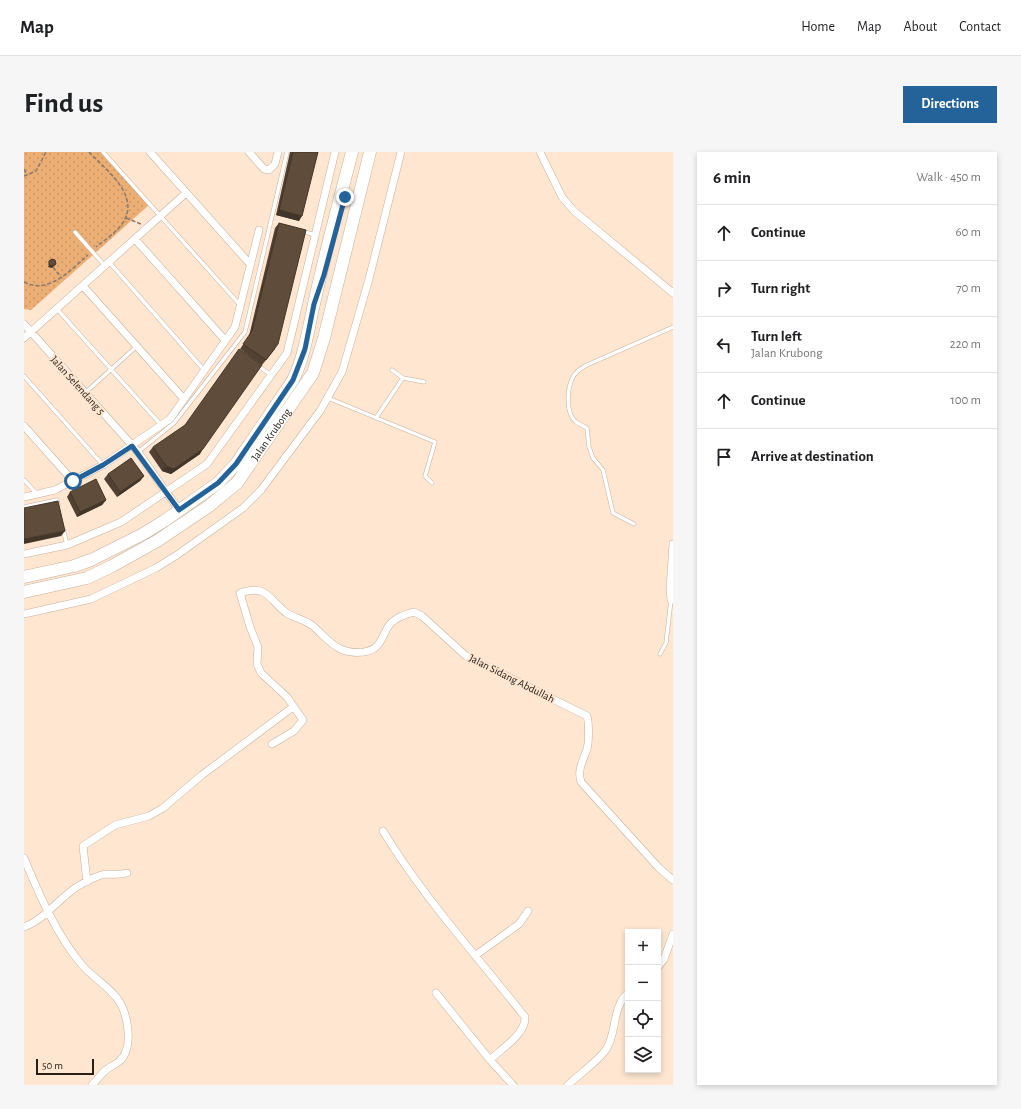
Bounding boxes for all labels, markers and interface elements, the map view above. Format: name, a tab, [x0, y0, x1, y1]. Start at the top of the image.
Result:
text: Map	[20, 18, 54, 37]
text: Home	[801, 20, 835, 34]
text: Map	[857, 20, 881, 34]
text: About	[903, 20, 937, 34]
text: Contact	[959, 20, 1001, 34]
button: Directions	[903, 86, 997, 123]
text: Find us	[24, 90, 103, 118]
text: 6 min	[713, 169, 751, 186]
text: Walk · 450 m	[917, 171, 981, 184]
route end	[336, 188, 354, 206]
icon: ahead	[713, 222, 735, 244]
text: Continue	[751, 225, 806, 240]
text: 60 m	[955, 226, 981, 239]
icon: right	[713, 278, 735, 300]
text: Turn right	[751, 281, 810, 296]
text: 70 m	[956, 282, 981, 295]
text: Turn left	[751, 329, 802, 344]
icon: left	[713, 334, 735, 356]
text: 220 m	[950, 338, 981, 351]
text: Jalan Krubong	[751, 347, 823, 360]
street label: Jalan Selendang 5	[48, 354, 107, 417]
icon: ahead	[713, 390, 735, 412]
text: Continue	[751, 393, 806, 408]
text: 100 m	[950, 394, 981, 407]
street label: Jalan Krubong	[249, 406, 293, 463]
icon: arrive	[713, 446, 735, 468]
text: Arrive at destination	[751, 449, 874, 464]
route start	[64, 472, 82, 490]
street label: Jalan Sidang Abdullah	[467, 652, 556, 705]
map controls	[625, 929, 661, 1073]
button: +	[625, 929, 661, 965]
button: −	[625, 965, 661, 1001]
button: locate	[625, 1001, 661, 1037]
button: layers	[625, 1037, 661, 1073]
scale bar	[36, 1057, 94, 1076]
text: 50 m	[42, 1060, 63, 1071]

